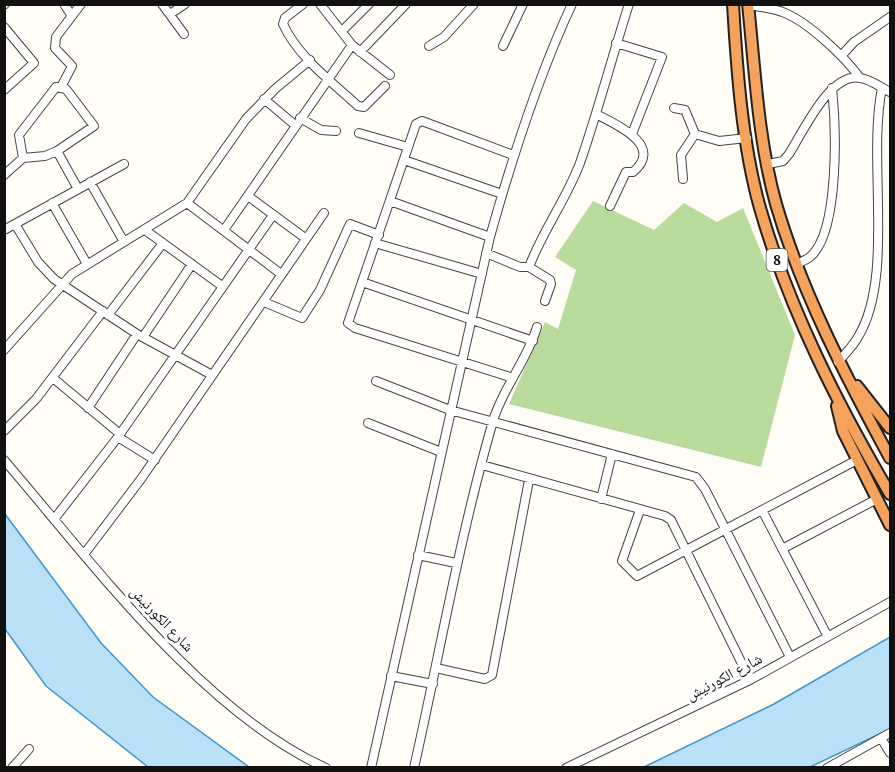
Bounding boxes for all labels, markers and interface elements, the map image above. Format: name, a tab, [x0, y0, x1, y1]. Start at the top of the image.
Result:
road number: 8	[766, 249, 788, 271]
street label: شارع الكورنيش	[126, 582, 198, 656]
street label: شارع الكورنيش	[682, 648, 766, 705]

